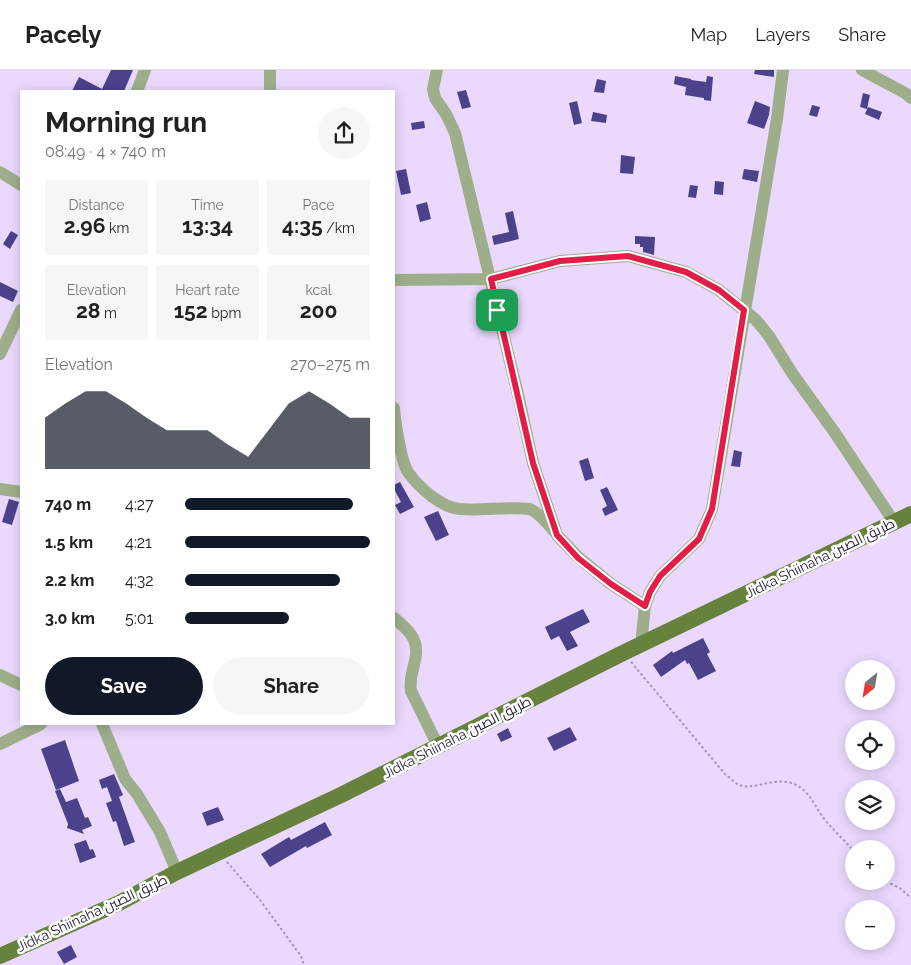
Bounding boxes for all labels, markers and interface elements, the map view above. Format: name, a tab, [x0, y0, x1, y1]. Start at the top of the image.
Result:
text: Pacely	[25, 20, 102, 49]
text: Map	[691, 24, 727, 45]
text: Layers	[755, 24, 810, 45]
text: Share	[838, 24, 886, 45]
text: Morning run	[45, 106, 207, 139]
button: share	[318, 107, 370, 159]
text: 08:49 · 4 × 740 m	[45, 142, 166, 161]
text: Distance	[68, 197, 125, 213]
text: Time	[191, 197, 224, 213]
text: Pace	[302, 197, 335, 213]
text: 2.96	[64, 213, 105, 238]
text: 13:34	[182, 213, 233, 238]
text: 4:35	[282, 213, 323, 238]
text: km	[105, 220, 129, 236]
text: /km	[323, 220, 355, 236]
text: Elevation	[67, 282, 126, 298]
text: Heart rate	[175, 282, 240, 298]
text: kcal	[305, 282, 332, 298]
pin	[476, 289, 518, 331]
icon: arrive	[483, 296, 511, 324]
text: 28	[76, 298, 101, 323]
text: 152	[174, 298, 208, 323]
text: 200	[300, 298, 337, 323]
text: m	[101, 305, 117, 321]
text: bpm	[208, 305, 241, 321]
text: Elevation	[45, 355, 113, 374]
text: 270–275 m	[290, 355, 370, 374]
text: 740 m	[45, 495, 91, 514]
text: 4:27	[125, 495, 154, 514]
street label: Jidka Shiinaha طريق الصين	[743, 515, 898, 602]
text: 1.5 km	[45, 533, 93, 552]
text: 4:21	[125, 533, 152, 552]
text: 2.2 km	[45, 571, 94, 590]
text: 4:32	[125, 571, 154, 590]
text: 3.0 km	[45, 609, 95, 628]
text: 5:01	[125, 609, 153, 628]
button: Save	[45, 657, 203, 715]
button: Share	[213, 657, 370, 715]
north arrow	[845, 660, 895, 710]
map controls	[845, 660, 895, 950]
street label: Jidka Shiinaha طريق الصين	[380, 693, 534, 782]
button: locate	[845, 720, 895, 770]
button: layers	[845, 780, 895, 830]
button: +	[845, 840, 895, 890]
street label: Jidka Shiinaha طريق الصين	[14, 871, 170, 956]
button: −	[845, 900, 895, 950]

